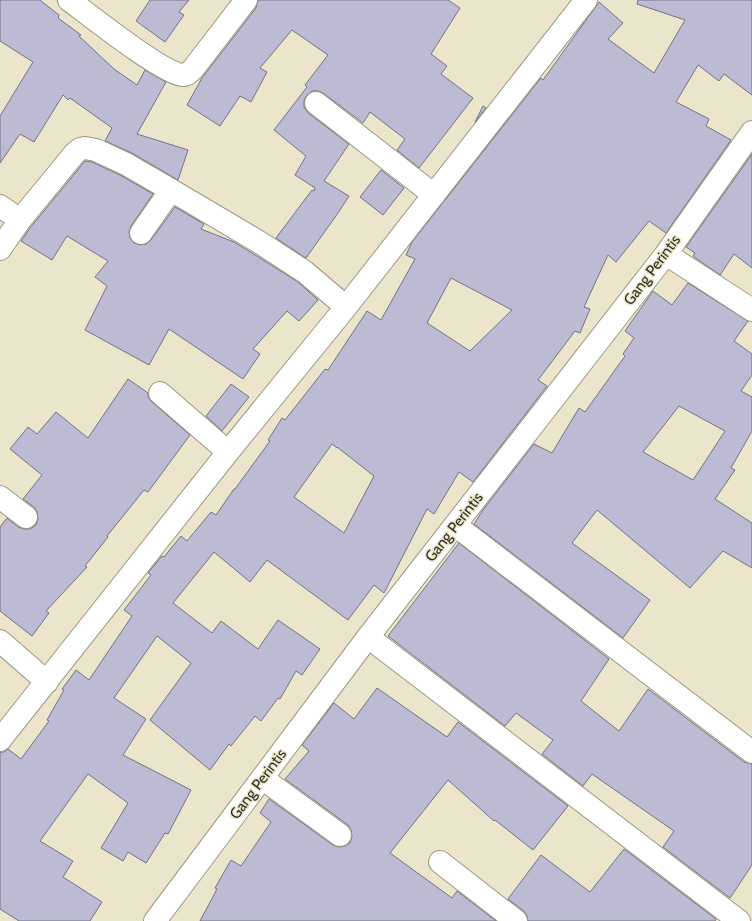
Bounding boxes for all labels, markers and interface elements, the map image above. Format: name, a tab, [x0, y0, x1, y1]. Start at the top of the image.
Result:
street label: Gang Perintis	[620, 231, 684, 309]
street label: Gang Perintis	[421, 489, 487, 565]
street label: Gang Perintis	[226, 745, 290, 823]

